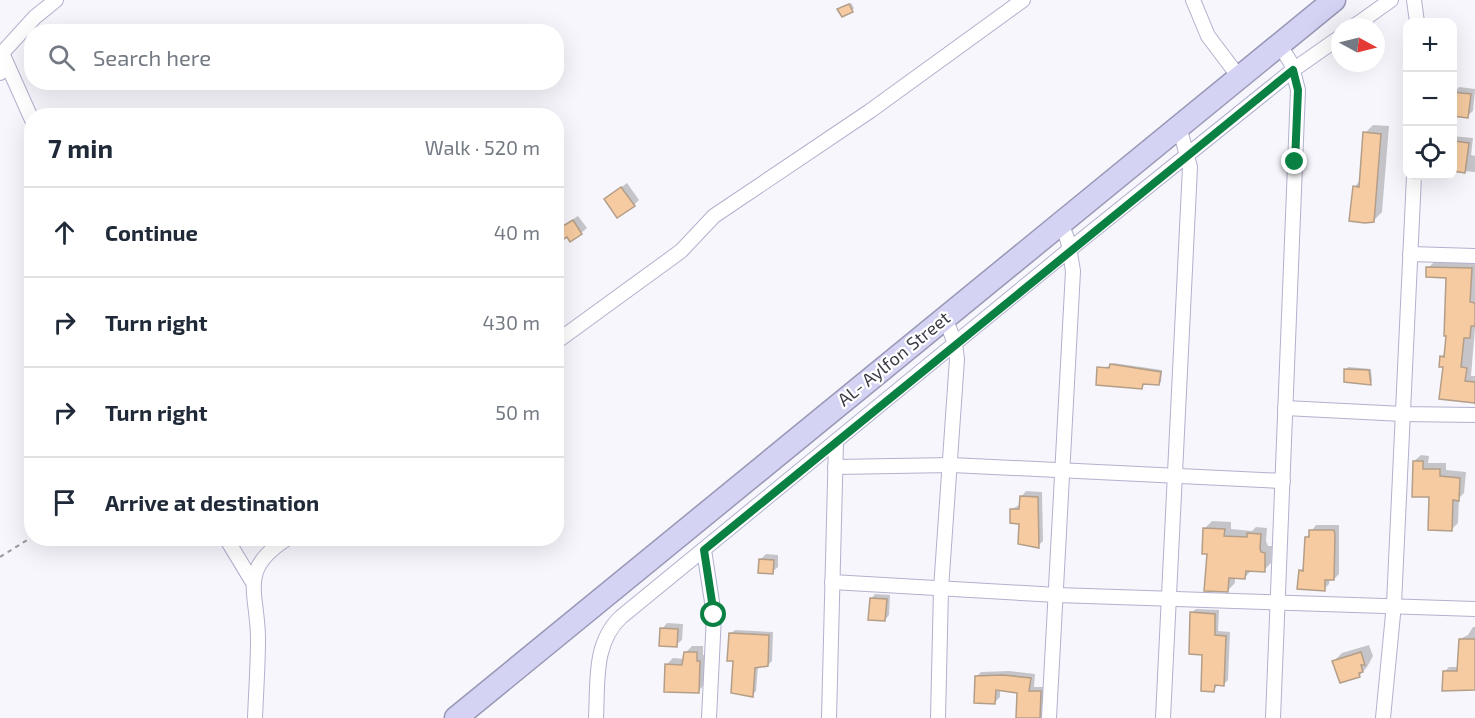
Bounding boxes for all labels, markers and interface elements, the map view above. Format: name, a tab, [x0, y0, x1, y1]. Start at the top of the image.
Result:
north arrow	[1331, 18, 1385, 72]
map controls	[1403, 18, 1457, 180]
button: +	[1403, 18, 1457, 72]
search box	[24, 24, 564, 90]
icon: search	[45, 41, 78, 74]
text: Search here	[93, 44, 211, 70]
button: −	[1403, 72, 1457, 126]
button: locate	[1403, 126, 1457, 180]
text: 7 min	[48, 132, 113, 163]
text: Walk · 520 m	[425, 135, 540, 159]
route end	[1281, 148, 1307, 174]
icon: ahead	[48, 216, 81, 249]
text: Continue	[105, 219, 198, 245]
text: 40 m	[494, 220, 540, 244]
icon: right	[48, 306, 81, 339]
street label: AL- Aylfon Street	[833, 306, 954, 410]
text: Turn right	[105, 309, 207, 335]
text: 430 m	[483, 310, 540, 334]
icon: right	[48, 396, 81, 429]
text: Turn right	[105, 399, 207, 425]
text: 50 m	[495, 400, 540, 424]
icon: arrive	[48, 486, 81, 519]
text: Arrive at destination	[105, 489, 319, 515]
route start	[700, 601, 726, 627]

